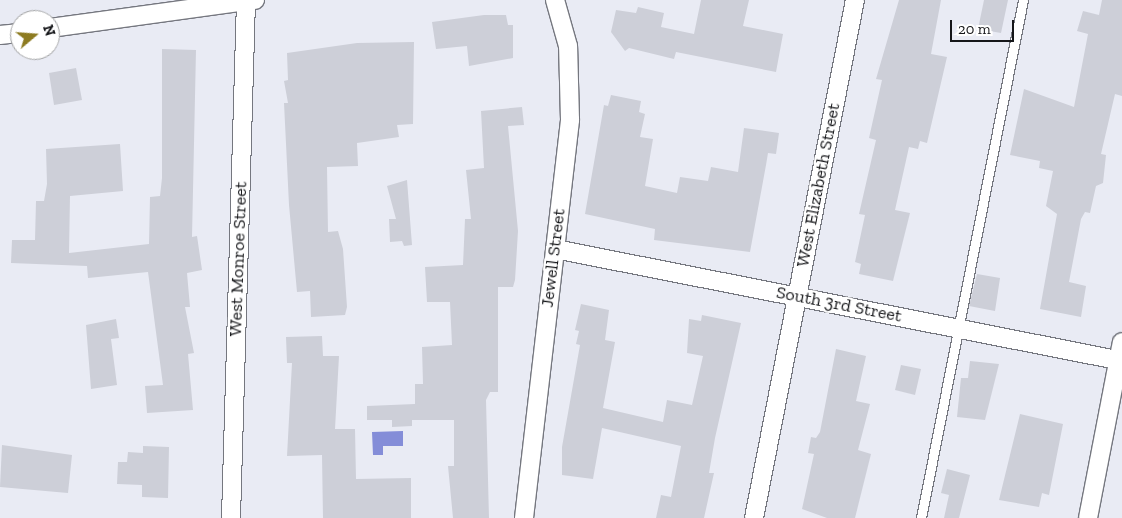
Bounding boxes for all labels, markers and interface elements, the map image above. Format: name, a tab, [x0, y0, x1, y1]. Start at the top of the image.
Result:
north arrow	[10, 10, 60, 60]
scale bar	[952, 10, 1016, 42]
text: 20 m	[958, 20, 991, 38]
text: N	[39, 23, 59, 38]
street label: West Elizabeth Street	[791, 101, 845, 269]
street label: West Monroe Street	[225, 181, 251, 337]
street label: Jewell Street	[536, 207, 570, 309]
street label: South 3rd Street	[774, 281, 904, 327]

